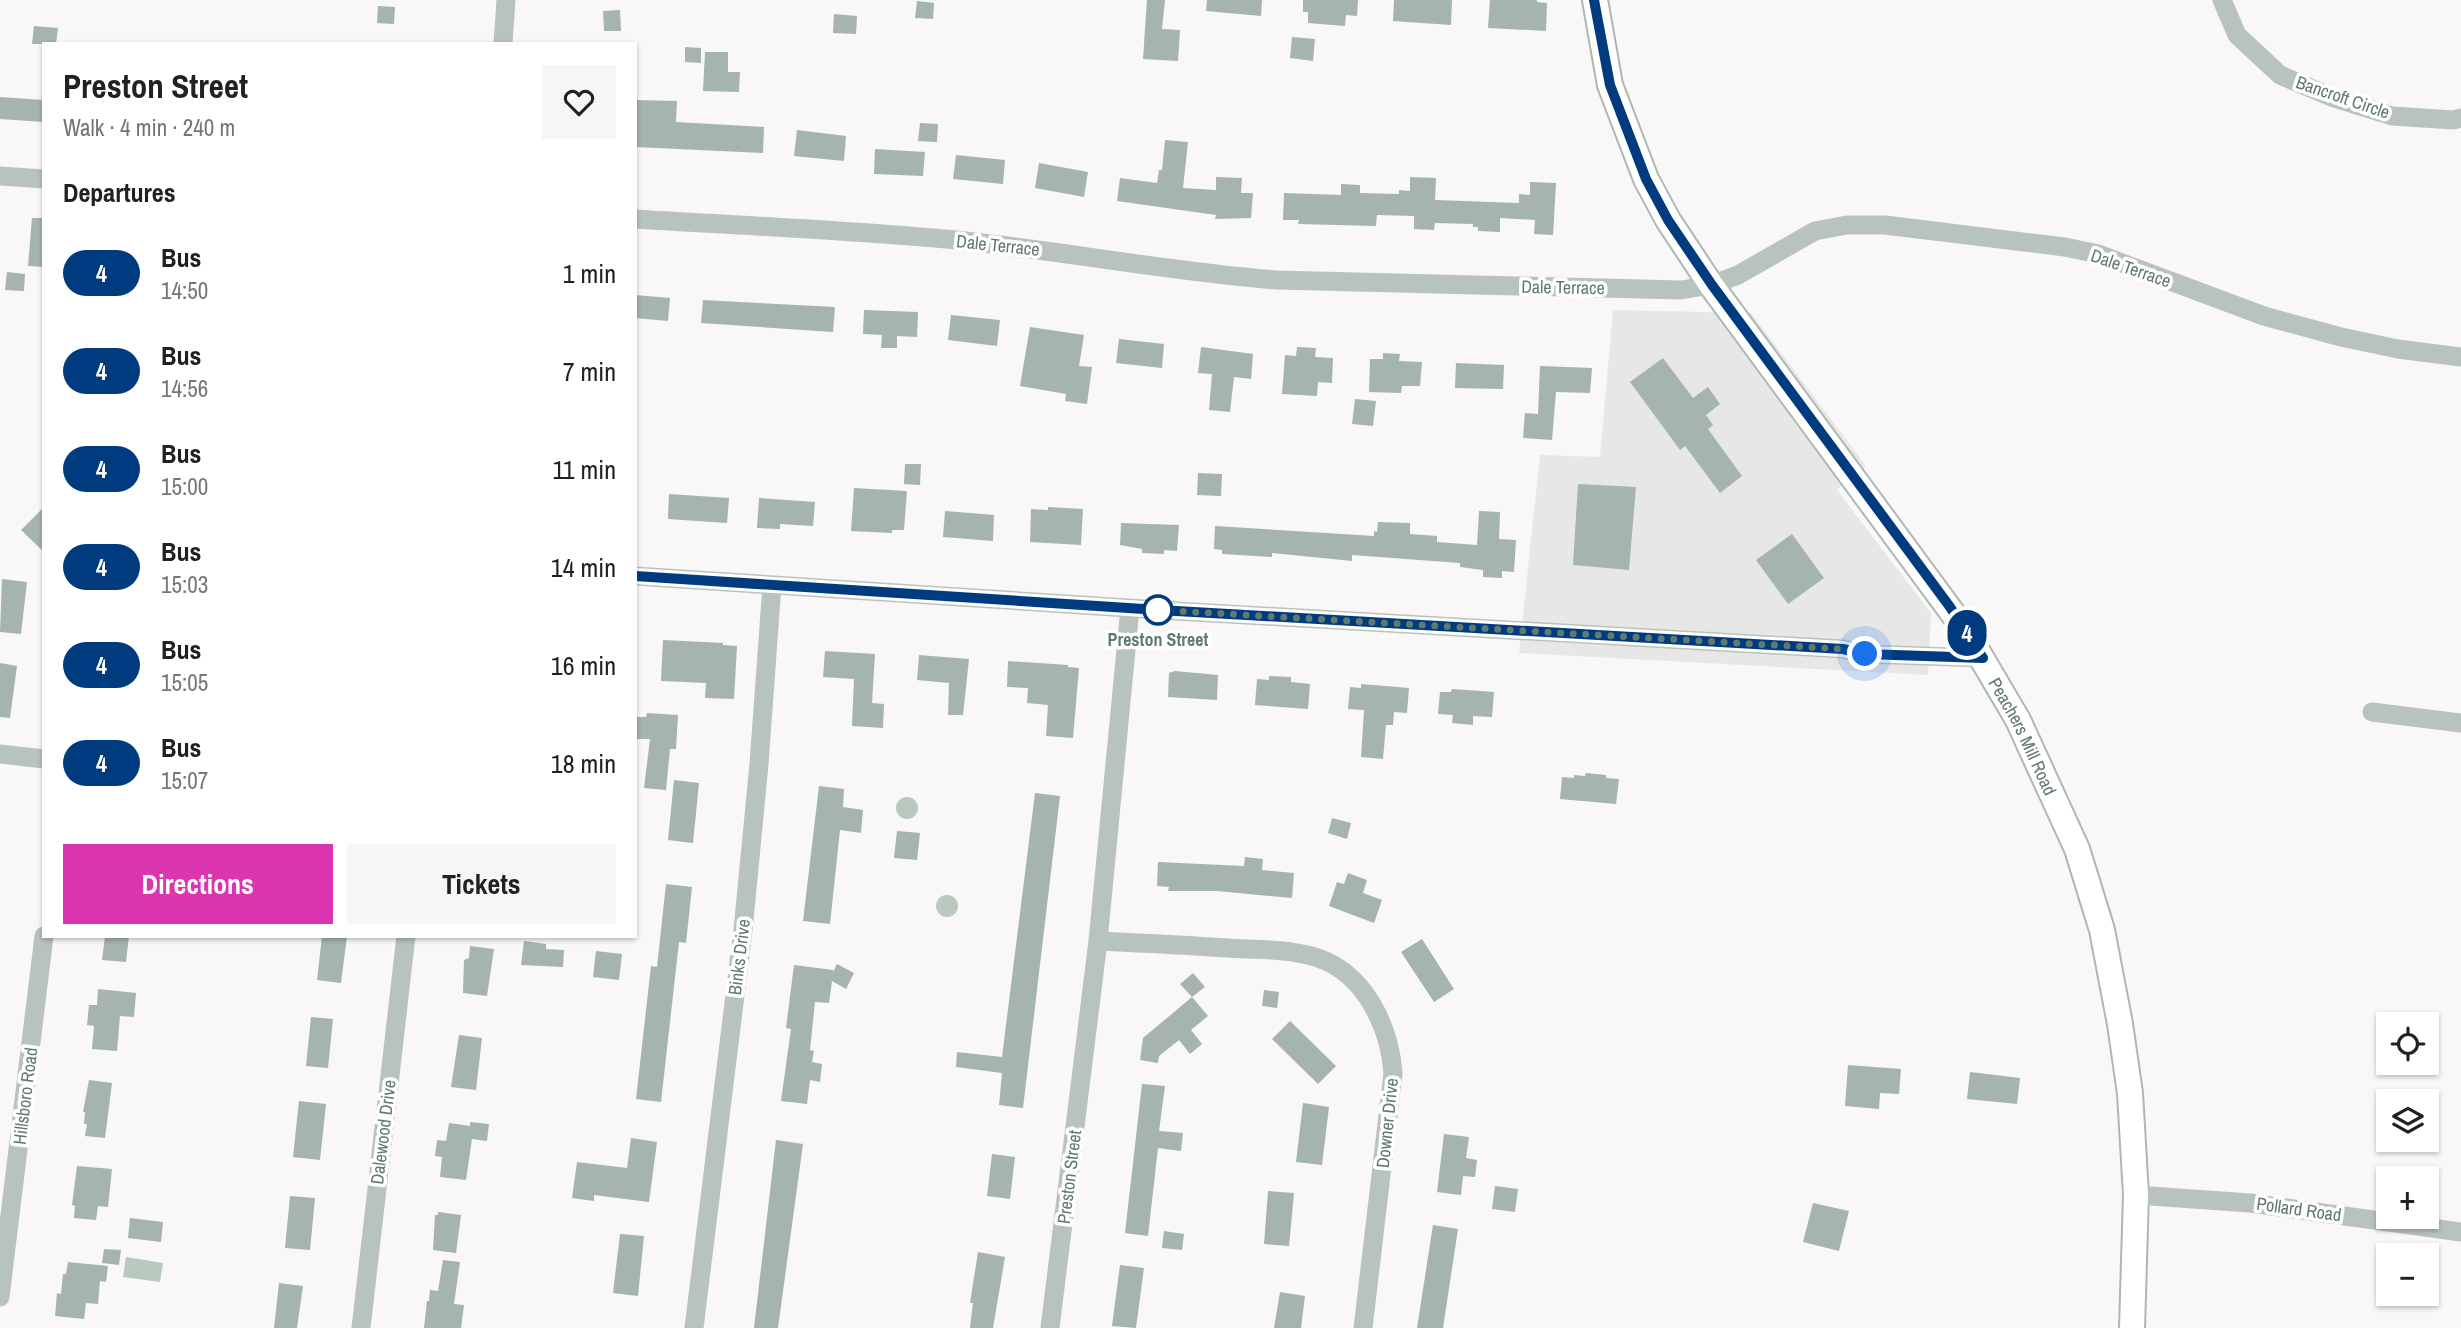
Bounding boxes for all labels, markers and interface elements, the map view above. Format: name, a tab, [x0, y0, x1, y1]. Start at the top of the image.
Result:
text: Preston Street	[63, 64, 248, 108]
button: heart	[542, 65, 616, 139]
street label: Bancroft Circle	[2293, 69, 2393, 125]
text: Walk · 4 min · 240 m	[63, 112, 235, 143]
text: Departures	[63, 175, 176, 210]
street label: Dale Terrace	[955, 228, 1041, 262]
text: Bus	[161, 240, 201, 275]
street label: Dale Terrace	[2087, 243, 2175, 293]
text: 1 min	[563, 256, 616, 291]
text: 4	[96, 257, 107, 289]
street label: Dale Terrace	[1521, 274, 1605, 300]
text: 14:50	[161, 275, 208, 306]
text: Bus	[161, 338, 201, 373]
text: 7 min	[563, 354, 616, 389]
text: 4	[96, 355, 107, 387]
text: 14:56	[161, 373, 208, 404]
text: Bus	[161, 436, 201, 471]
text: 11 min	[552, 452, 616, 487]
text: 4	[96, 453, 107, 485]
text: 15:00	[161, 471, 208, 502]
text: Bus	[161, 534, 201, 569]
text: 14 min	[551, 550, 616, 585]
text: 4	[96, 551, 107, 583]
text: 15:03	[161, 569, 208, 600]
marker: Preston Street	[1143, 595, 1173, 625]
line badge: 4	[1944, 610, 1990, 656]
text: 4	[1962, 617, 1972, 649]
place label: Preston Street	[1108, 627, 1209, 652]
text: Bus	[161, 632, 201, 667]
your location	[1847, 636, 1882, 671]
text: 16 min	[551, 648, 616, 683]
text: 4	[96, 649, 107, 681]
text: 15:05	[161, 667, 208, 698]
street label: Peachers Mill Road	[1983, 672, 2063, 799]
text: Bus	[161, 730, 201, 765]
text: 18 min	[551, 746, 616, 781]
text: 4	[96, 747, 107, 779]
text: 15:07	[161, 765, 208, 796]
button: Directions	[63, 844, 333, 924]
button: Tickets	[347, 844, 616, 924]
street label: Binks Drive	[722, 918, 756, 996]
map controls	[2376, 1012, 2439, 1306]
button: locate	[2376, 1012, 2439, 1075]
street label: Hillsboro Road	[7, 1046, 43, 1146]
street label: Downer Drive	[1370, 1077, 1404, 1169]
street label: Dalewood Drive	[364, 1078, 402, 1186]
button: layers	[2376, 1089, 2439, 1152]
street label: Preston Street	[1051, 1129, 1087, 1225]
button: +	[2376, 1166, 2439, 1229]
street label: Pollard Road	[2255, 1191, 2343, 1227]
button: −	[2376, 1243, 2439, 1306]

